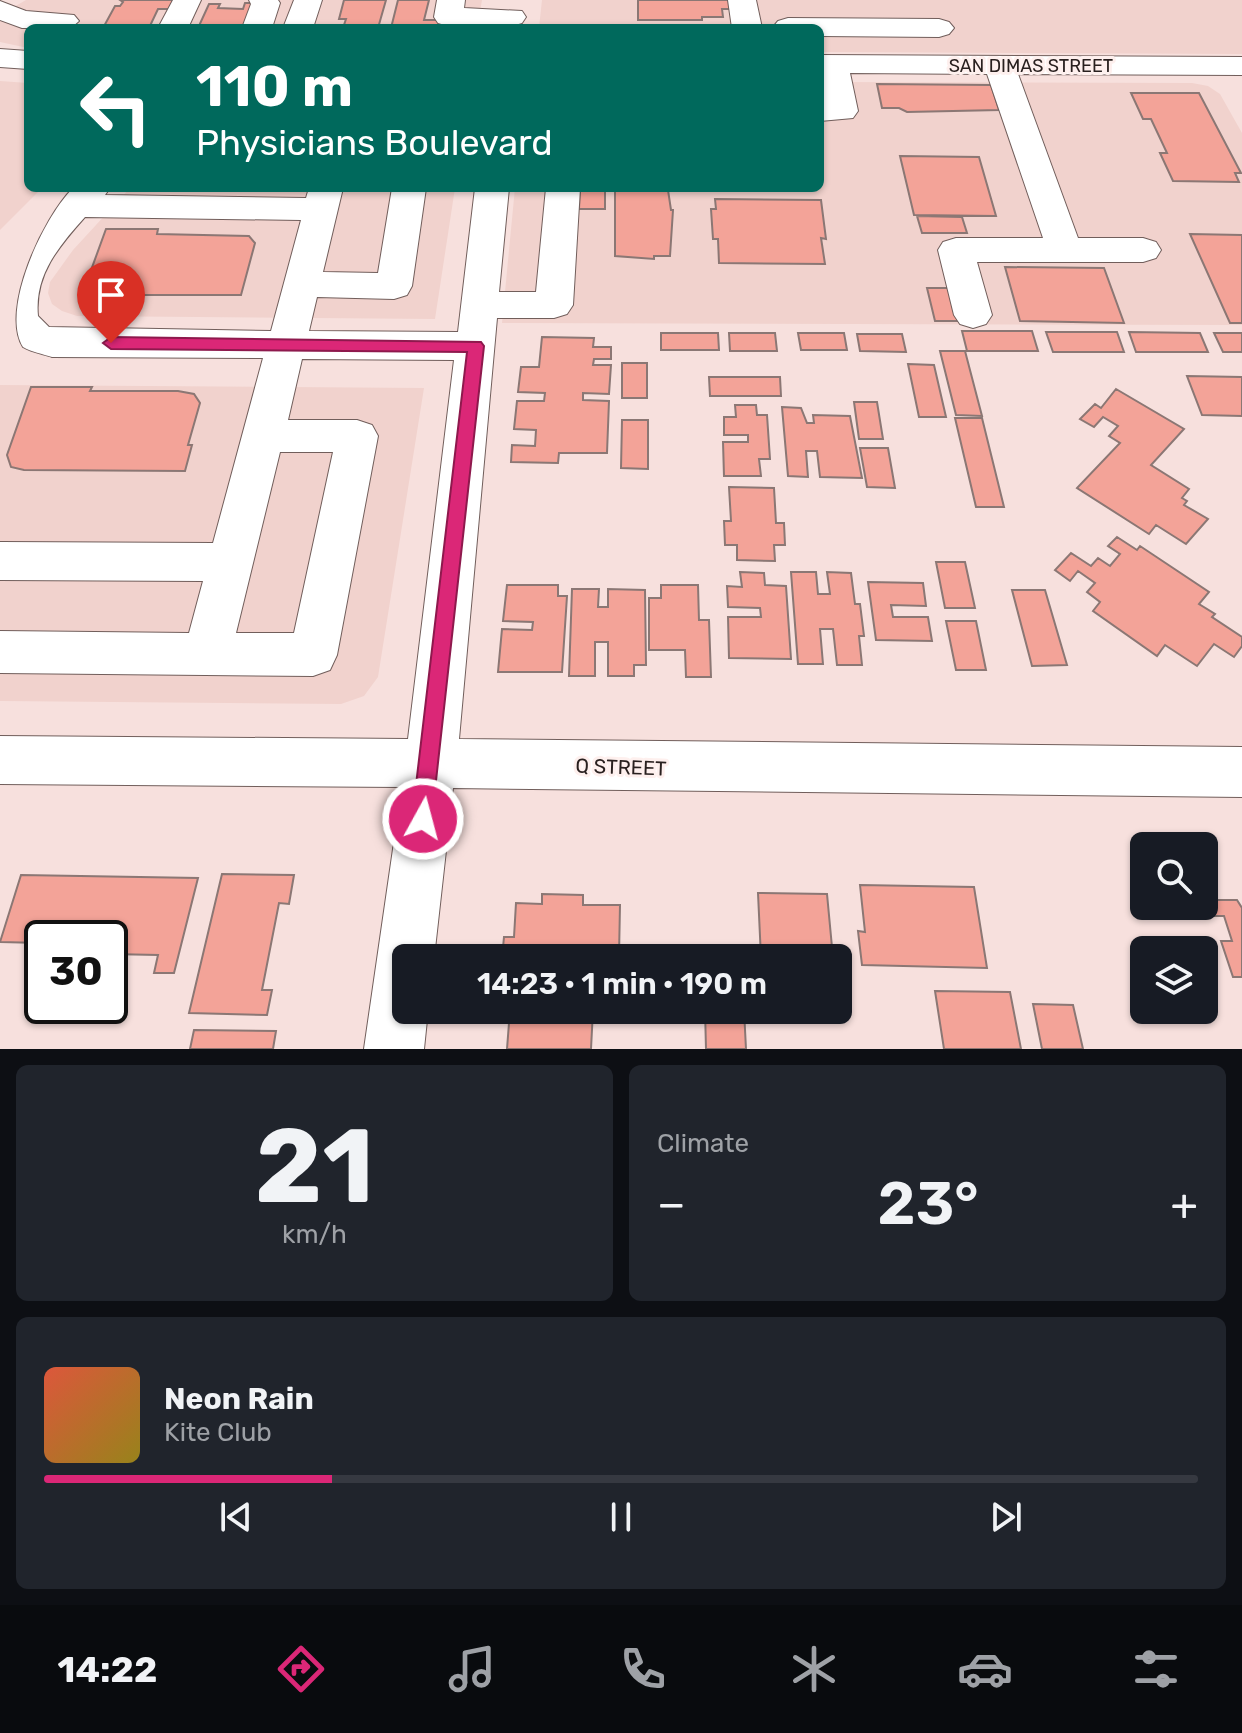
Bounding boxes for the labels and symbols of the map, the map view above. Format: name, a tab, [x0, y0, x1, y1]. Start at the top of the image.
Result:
street label: SAN DIMAS STREET	[949, 55, 1113, 77]
pin	[77, 261, 145, 343]
street label: Q STREET	[575, 753, 667, 781]
position arrow	[381, 777, 465, 861]
speed limit sign: 30	[24, 920, 128, 1024]

